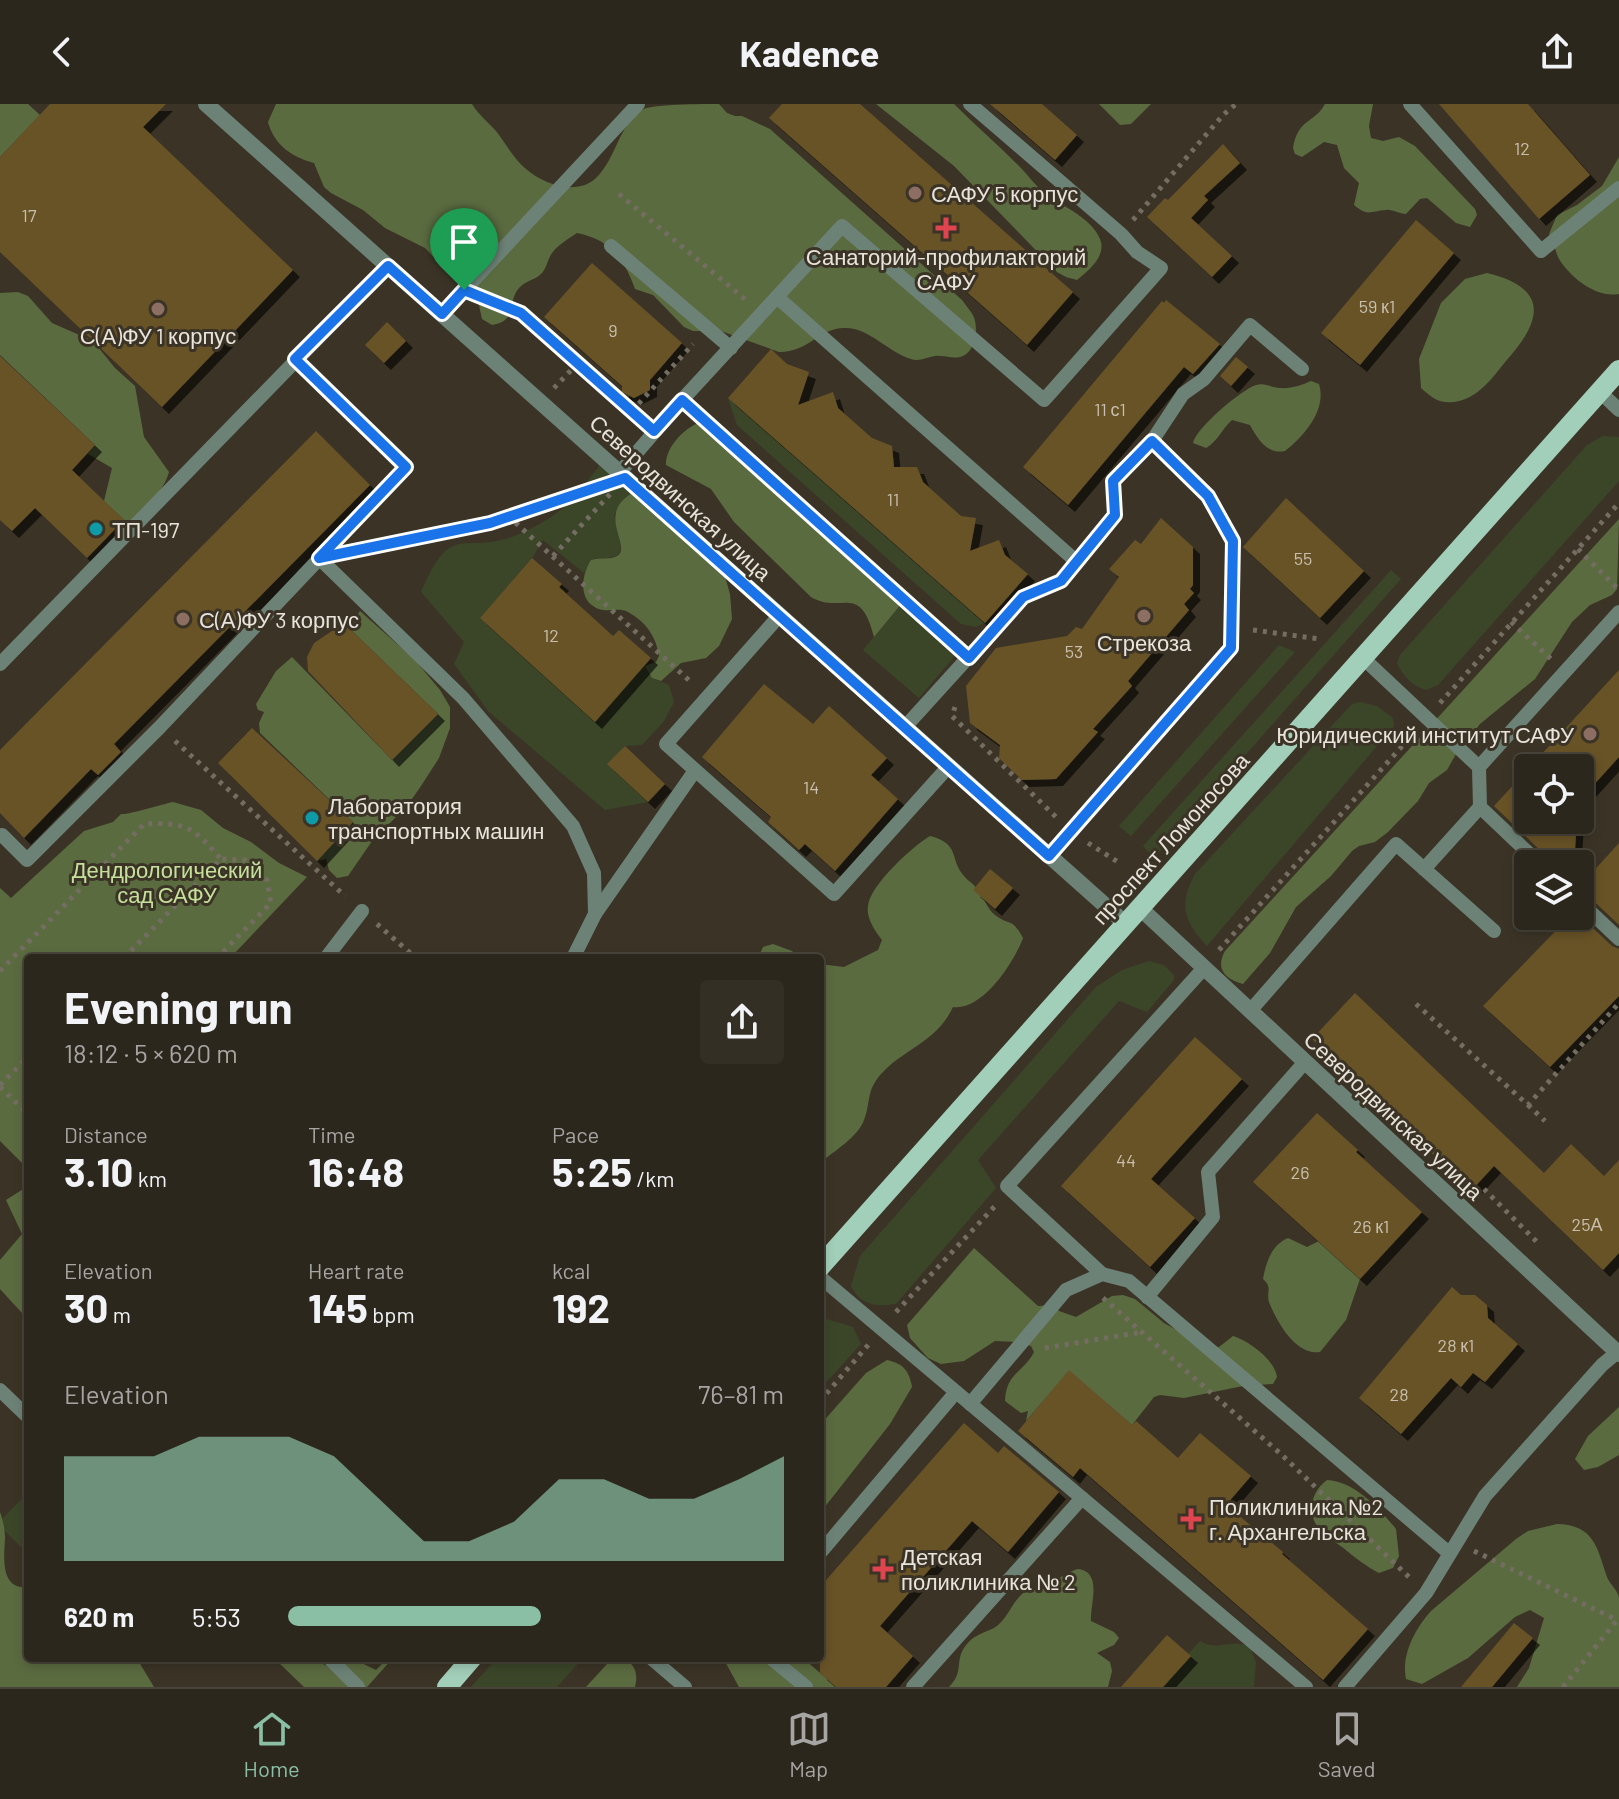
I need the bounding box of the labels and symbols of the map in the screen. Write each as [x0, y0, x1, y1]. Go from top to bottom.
house number: 12 [1514, 137, 1530, 159]
place label: САФУ 5 корпус [931, 180, 1078, 207]
marker: САФУ 5 корпус [906, 184, 924, 202]
house number: 17 [22, 204, 37, 226]
pin [430, 208, 498, 290]
marker: Санаторий-профилакторий САФУ [935, 217, 957, 239]
place label: Санаторий-профилакторий САФУ [806, 243, 1086, 294]
house number: 59 к1 [1359, 295, 1395, 317]
marker: С(А)ФУ 1 корпус [149, 300, 167, 318]
house number: 9 [608, 319, 618, 341]
place label: С(А)ФУ 1 корпус [80, 322, 236, 349]
house number: 11 с1 [1094, 398, 1126, 420]
street label: Северодвинская улица [584, 409, 778, 586]
house number: 11 [887, 488, 899, 510]
place label: ТП-197 [112, 516, 180, 542]
marker: ТП-197 [87, 520, 105, 538]
house number: 55 [1294, 547, 1312, 569]
place label: С(А)ФУ 3 корпус [199, 606, 359, 633]
marker: Стрекоза [1135, 607, 1153, 625]
marker: С(А)ФУ 3 корпус [174, 610, 192, 628]
house number: 12 [543, 624, 559, 646]
place label: Стрекоза [1097, 629, 1192, 656]
house number: 53 [1065, 640, 1083, 662]
place label: Юридический институт САФУ [1276, 721, 1575, 748]
marker: Юридический институт САФУ [1581, 725, 1599, 743]
street label: проспект Ломоносова [1086, 746, 1255, 930]
house number: 14 [803, 776, 819, 798]
place label: Лаборатория транспортных машин [328, 792, 544, 844]
marker: Лаборатория транспортных машин [303, 809, 321, 827]
park label: Дендрологический сад САФУ [72, 856, 262, 908]
street label: Северодвинская улица [1299, 1025, 1489, 1206]
house number: 44 [1116, 1149, 1136, 1171]
house number: 26 [1291, 1161, 1309, 1183]
house number: 25А [1572, 1213, 1602, 1235]
house number: 26 к1 [1353, 1215, 1389, 1237]
house number: 28 к1 [1438, 1334, 1474, 1356]
house number: 28 [1389, 1383, 1409, 1405]
place label: Поликлиника №2 г. Архангельска [1209, 1493, 1383, 1545]
marker: Поликлиника №2 г. Архангельска [1180, 1508, 1202, 1530]
place label: Детская поликлиника № 2 [901, 1543, 1076, 1594]
marker: Детская поликлиника № 2 [872, 1558, 894, 1580]

